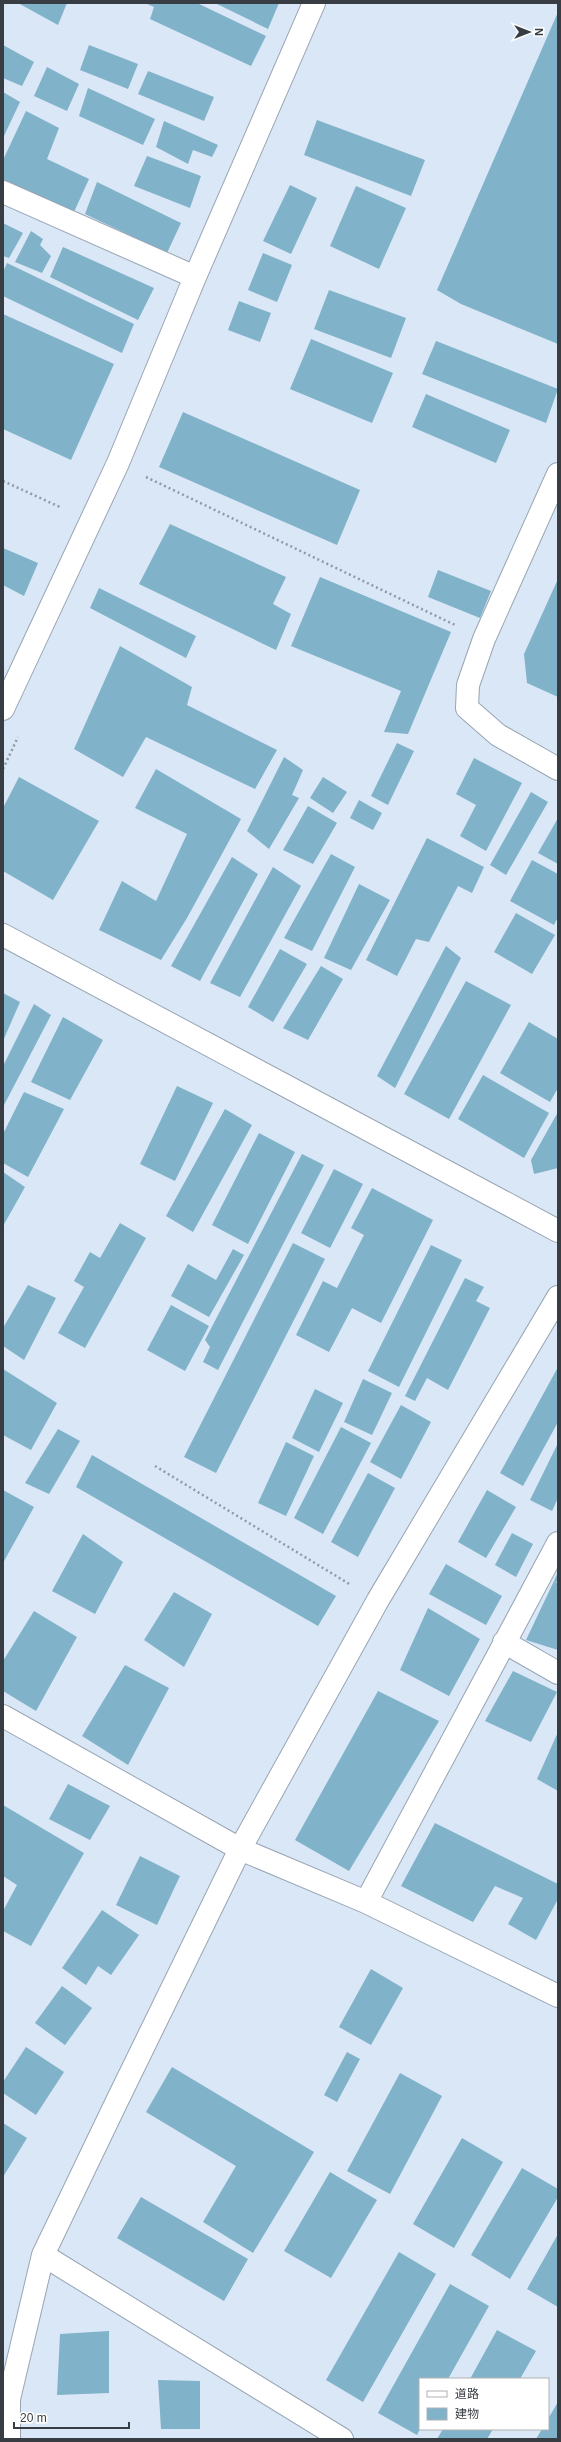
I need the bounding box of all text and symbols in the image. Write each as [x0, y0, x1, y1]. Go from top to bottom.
north arrow [509, 12, 549, 52]
text: N [533, 28, 545, 36]
legend [419, 2378, 549, 2430]
text: 道路 [455, 2387, 479, 2401]
scale bar [14, 2404, 129, 2430]
text: 建物 [455, 2407, 479, 2421]
text: 20 m [20, 2411, 47, 2425]

